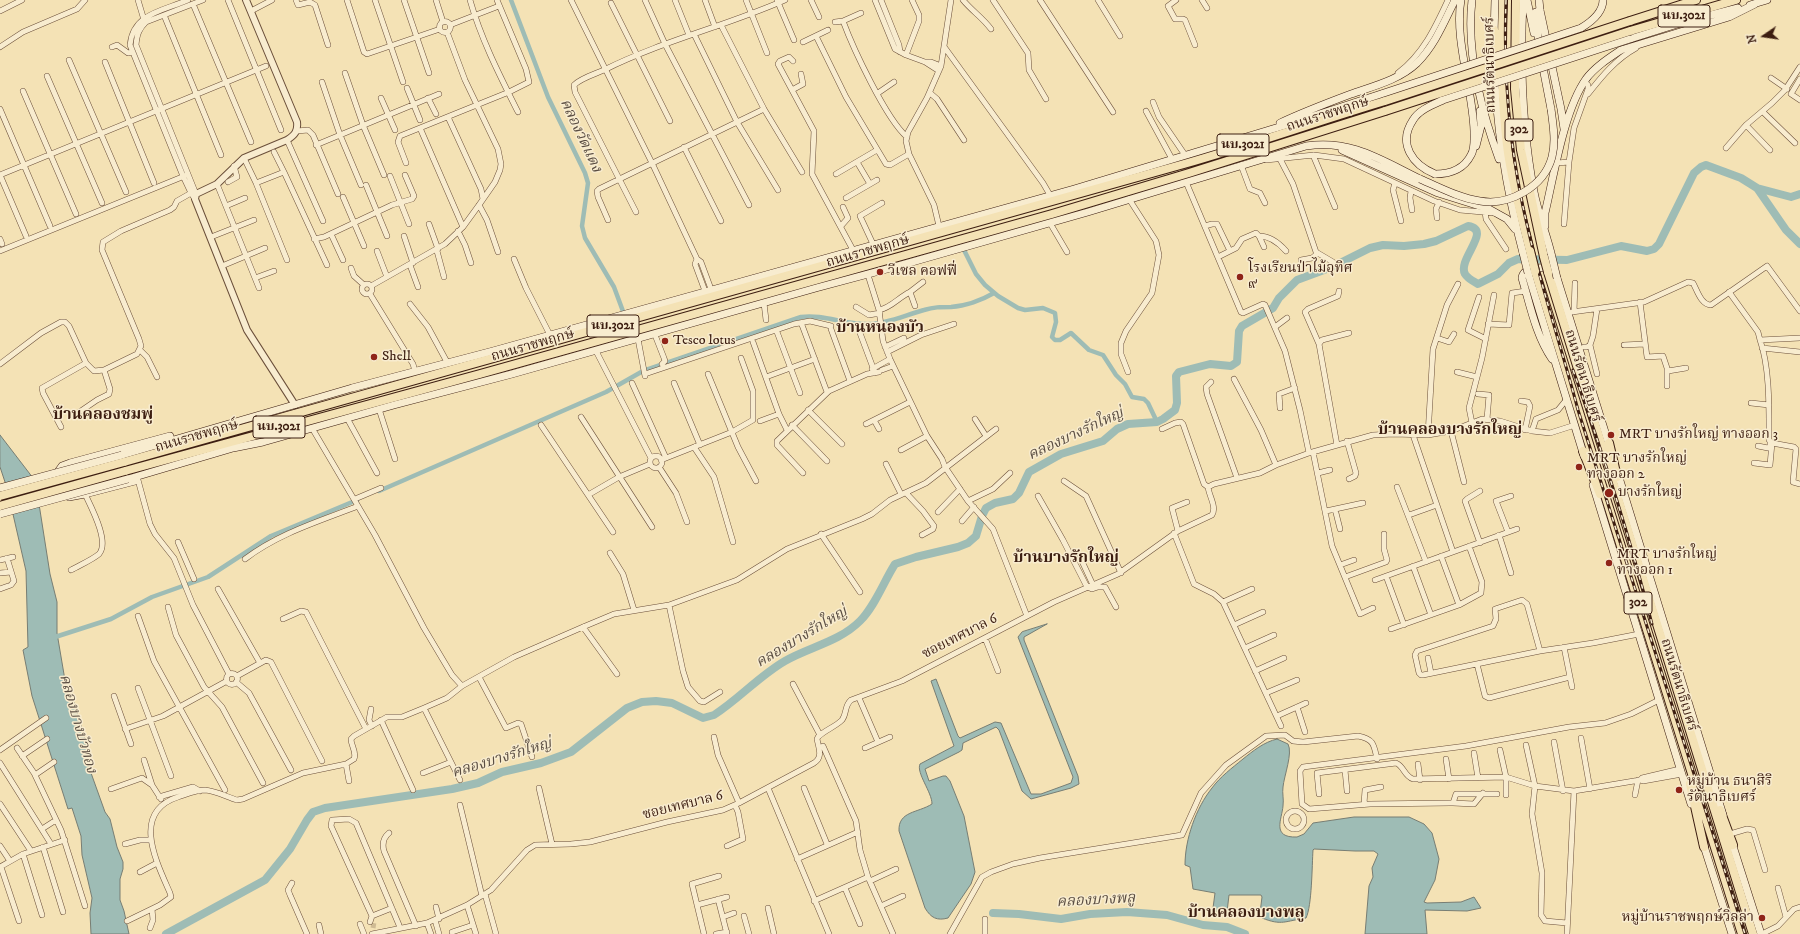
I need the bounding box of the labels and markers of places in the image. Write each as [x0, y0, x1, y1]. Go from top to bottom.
place label: โรงเรียนป่าไม้อุทิศ ๙ [1248, 261, 1353, 294]
place label: วีเซล คอฟฟี่ [888, 264, 957, 280]
marker: วีเซล คอฟฟี่ [875, 267, 885, 277]
marker: โรงเรียนป่าไม้อุทิศ ๙ [1235, 272, 1245, 282]
place label: Tesco lotus [673, 333, 735, 349]
marker: Tesco lotus [660, 336, 670, 346]
place label: Shell [382, 349, 411, 365]
marker: Shell [369, 352, 379, 362]
place label: MRT บางรักใหญ่ ทางออก 3 [1619, 427, 1778, 443]
marker: MRT บางรักใหญ่ ทางออก 3 [1606, 430, 1616, 440]
place label: MRT บางรักใหญ่ ทางออก 2 [1587, 451, 1687, 484]
marker: MRT บางรักใหญ่ ทางออก 2 [1574, 462, 1584, 472]
place label: บางรักใหญ่ [1618, 485, 1682, 501]
marker: บางรักใหญ่ [1603, 487, 1615, 499]
place label: MRT บางรักใหญ่ ทางออก 1 [1617, 547, 1717, 580]
marker: MRT บางรักใหญ่ ทางออก 1 [1604, 558, 1614, 568]
place label: หมู่บ้าน ธนาสิริ รัตนาธิเบศร์ [1687, 774, 1772, 806]
marker: หมู่บ้าน ธนาสิริ รัตนาธิเบศร์ [1674, 785, 1684, 795]
place label: หมู่บ้านราชพฤกษ์วิลล่า [1621, 910, 1754, 926]
marker: หมู่บ้านราชพฤกษ์วิลล่า [1757, 913, 1767, 923]

